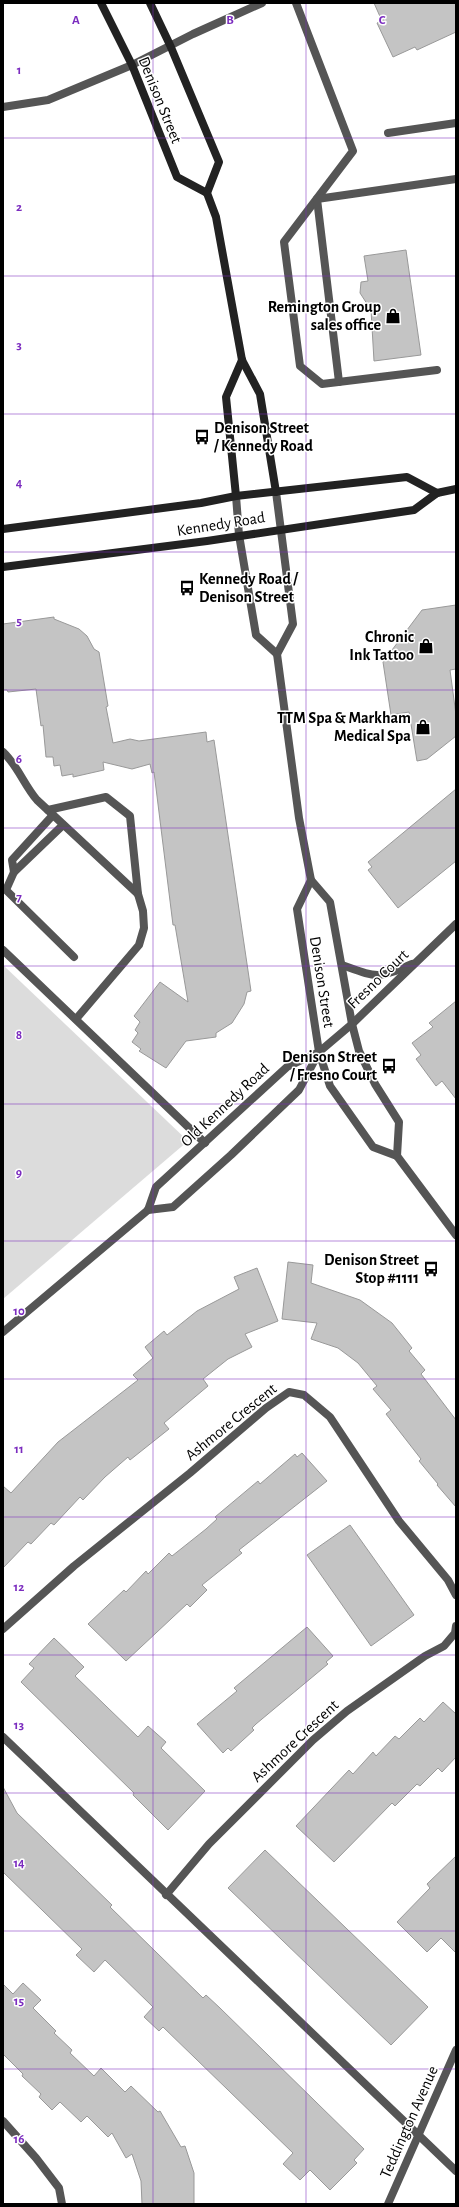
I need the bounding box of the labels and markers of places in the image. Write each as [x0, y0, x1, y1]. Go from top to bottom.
place label: Remington Group sales office [268, 299, 381, 333]
shop icon: Remington Group sales office [384, 307, 402, 325]
place label: Denison Street / Kennedy Road [213, 420, 313, 455]
bus stop icon: Denison Street / Kennedy Road [193, 428, 211, 446]
place label: Kennedy Road / Denison Street [199, 571, 298, 605]
bus stop icon: Kennedy Road / Denison Street [178, 579, 196, 597]
place label: Chronic Ink Tattoo [349, 629, 414, 663]
shop icon: Chronic Ink Tattoo [417, 637, 435, 655]
place label: TTM Spa & Markham Medical Spa [277, 710, 411, 744]
shop icon: TTM Spa & Markham Medical Spa [414, 718, 432, 736]
place label: Denison Street / Fresno Court [282, 1049, 378, 1083]
bus stop icon: Denison Street / Fresno Court [380, 1057, 398, 1075]
place label: Denison Street Stop #1111 [324, 1252, 420, 1286]
bus stop icon: Denison Street Stop #1111 [422, 1260, 440, 1278]

